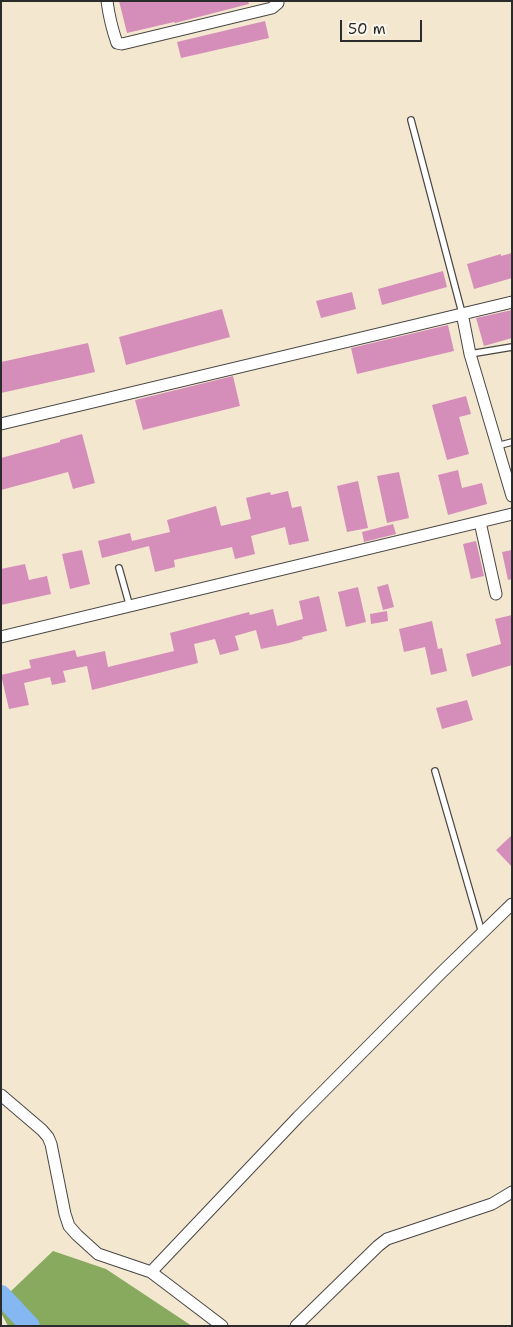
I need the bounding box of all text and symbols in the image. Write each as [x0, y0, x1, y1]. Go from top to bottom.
scale bar [343, 10, 426, 42]
text: 50 m [348, 19, 386, 39]

